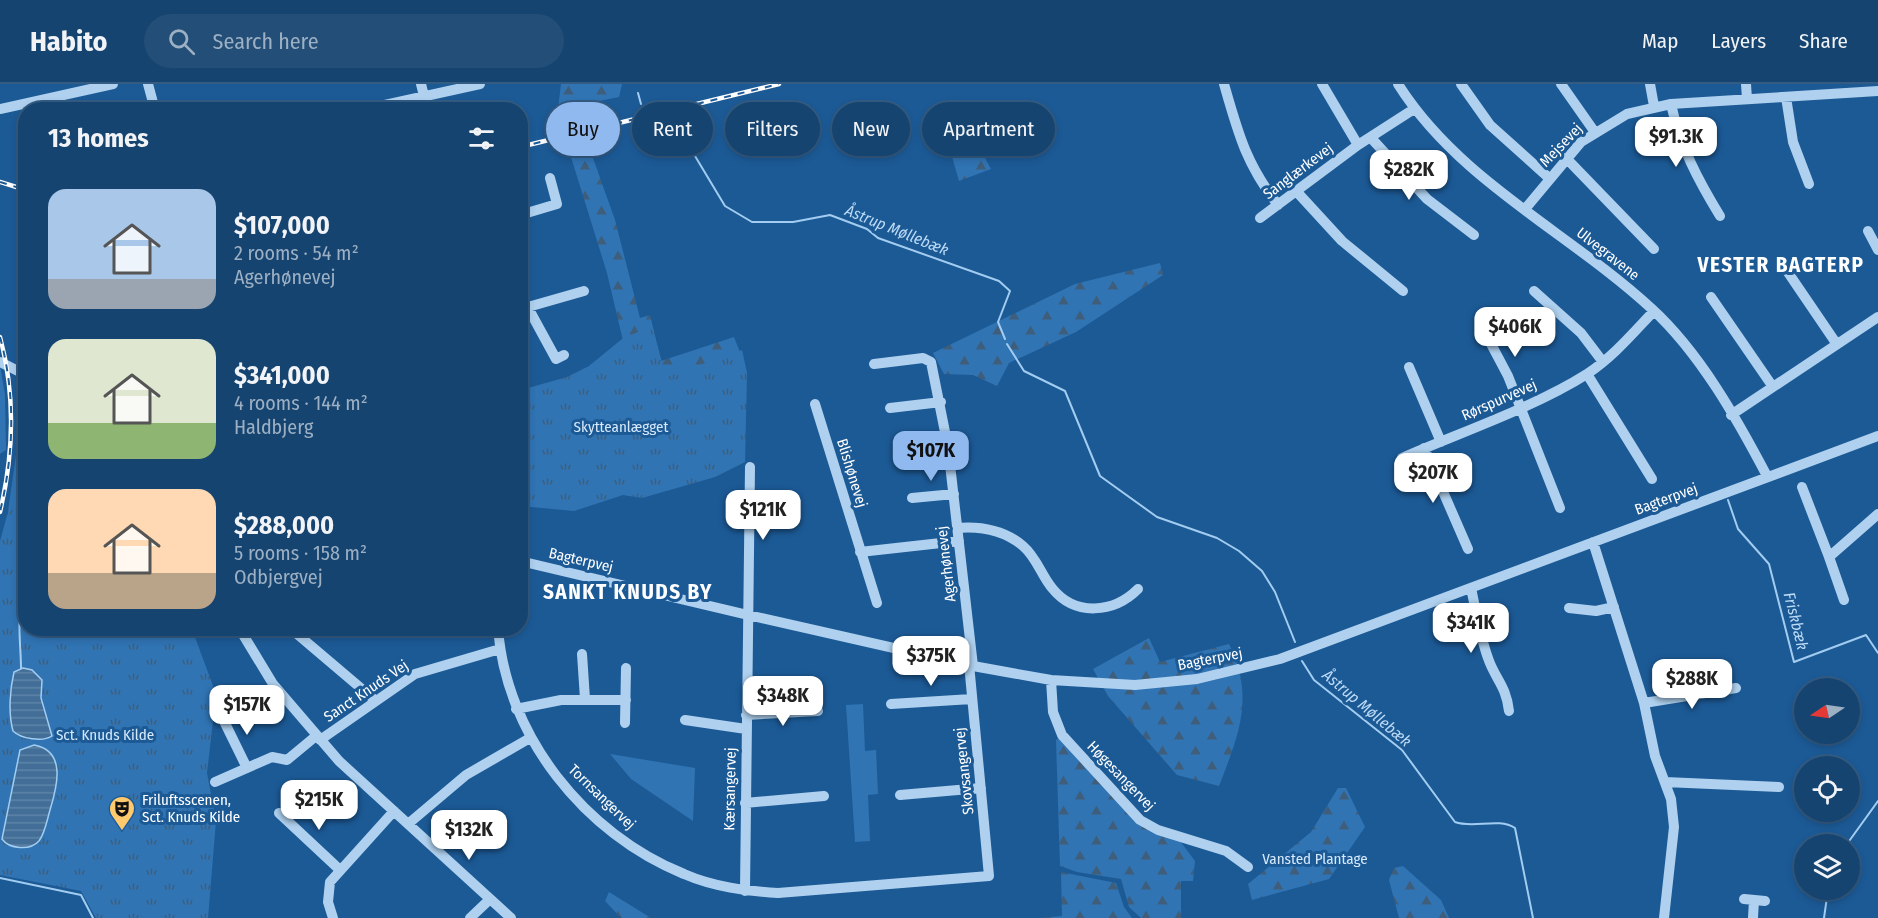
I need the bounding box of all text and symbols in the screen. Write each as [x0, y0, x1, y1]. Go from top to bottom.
search box [144, 14, 564, 68]
text: Habito [30, 25, 108, 58]
icon: search [165, 25, 198, 58]
text: Search here [213, 28, 319, 55]
text: Map [1642, 28, 1678, 54]
text: Layers [1711, 28, 1766, 54]
text: Share [1799, 28, 1848, 54]
chip: Buy [546, 102, 620, 156]
chip: Rent [632, 102, 713, 156]
chip: Filters [725, 102, 820, 156]
chip: New [832, 102, 910, 156]
chip: Apartment [922, 102, 1055, 156]
pin: $91.3K [1627, 117, 1725, 168]
street label: Mejsevej [1536, 120, 1586, 170]
icon: filters [465, 122, 498, 155]
text: 13 homes [48, 123, 149, 154]
text: $91.3K [1649, 124, 1703, 148]
street label: Sanglærkevej [1260, 139, 1336, 203]
pin: $282K [1367, 150, 1451, 201]
text: $282K [1384, 157, 1434, 181]
water label: Åstrup Møllebæk [842, 199, 952, 259]
text: $107,000 [234, 210, 330, 241]
icon: home [96, 213, 168, 285]
street label: Ulvegravene [1573, 224, 1643, 284]
text: 2 rooms · 54 m² [234, 241, 359, 265]
district label: VESTER BAGTERP [1697, 252, 1864, 278]
text: Agerhønevej [234, 265, 336, 289]
pin: $406K [1473, 307, 1557, 358]
text: $406K [1488, 314, 1542, 338]
text: $341,000 [234, 360, 330, 391]
icon: home [96, 363, 168, 435]
street label: Rørspurvevej [1459, 375, 1539, 425]
text: 4 rooms · 144 m² [234, 391, 368, 415]
text: Haldbjerg [234, 415, 313, 439]
park label: Skytteanlægget [574, 418, 669, 436]
pin: $107K [889, 431, 973, 482]
street label: Blishønevej [833, 436, 871, 510]
text: $107K [907, 438, 955, 462]
pin: $207K [1391, 453, 1475, 504]
text: $207K [1408, 460, 1458, 484]
street label: Bagterpvej [1632, 479, 1700, 519]
pin: $121K [721, 490, 805, 541]
text: $121K [740, 497, 786, 521]
text: $288,000 [234, 510, 334, 541]
icon: home [96, 513, 168, 585]
street label: Agerhønevej [932, 525, 960, 603]
text: 5 rooms · 158 m² [234, 541, 367, 565]
street label: Bagterpvej [547, 544, 615, 576]
text: Odbjergvej [234, 565, 323, 589]
district label: SANKT KNUDS BY [543, 579, 713, 605]
water label: Friskbæk [1780, 590, 1812, 652]
pin: $341K [1429, 603, 1513, 654]
text: $341K [1447, 610, 1495, 634]
pin: $375K [889, 636, 973, 687]
text: $375K [906, 643, 956, 667]
street label: Bagterpvej [1176, 644, 1244, 674]
street label: Sanct Knuds Vej [320, 656, 412, 726]
pin: $288K [1650, 659, 1734, 710]
water label: Åstrup Møllebæk [1318, 664, 1416, 751]
text: $288K [1666, 666, 1718, 690]
pin: $348K [741, 676, 825, 727]
north arrow [1794, 678, 1860, 744]
map controls [1794, 678, 1860, 900]
text: $348K [757, 683, 809, 707]
pin: $157K [205, 685, 289, 736]
text: $157K [223, 692, 271, 716]
park label: Sct. Knuds Kilde [56, 726, 154, 744]
street label: Skovsangervej [950, 727, 978, 815]
street label: Høgesangervej [1083, 737, 1159, 815]
street label: Kærsangervej [720, 747, 740, 831]
button: locate [1794, 756, 1860, 822]
street label: Tornsangervej [565, 761, 639, 833]
pin: $215K [277, 780, 361, 831]
text: $215K [295, 787, 343, 811]
place label: Friluftsscenen, Sct. Knuds Kilde [142, 791, 240, 826]
theatre icon: Friluftsscenen, Sct. Knuds Kilde [107, 794, 137, 832]
pin: $132K [427, 810, 511, 861]
text: $132K [445, 817, 493, 841]
button: layers [1794, 834, 1860, 900]
park label: Vansted Plantage [1262, 850, 1368, 868]

